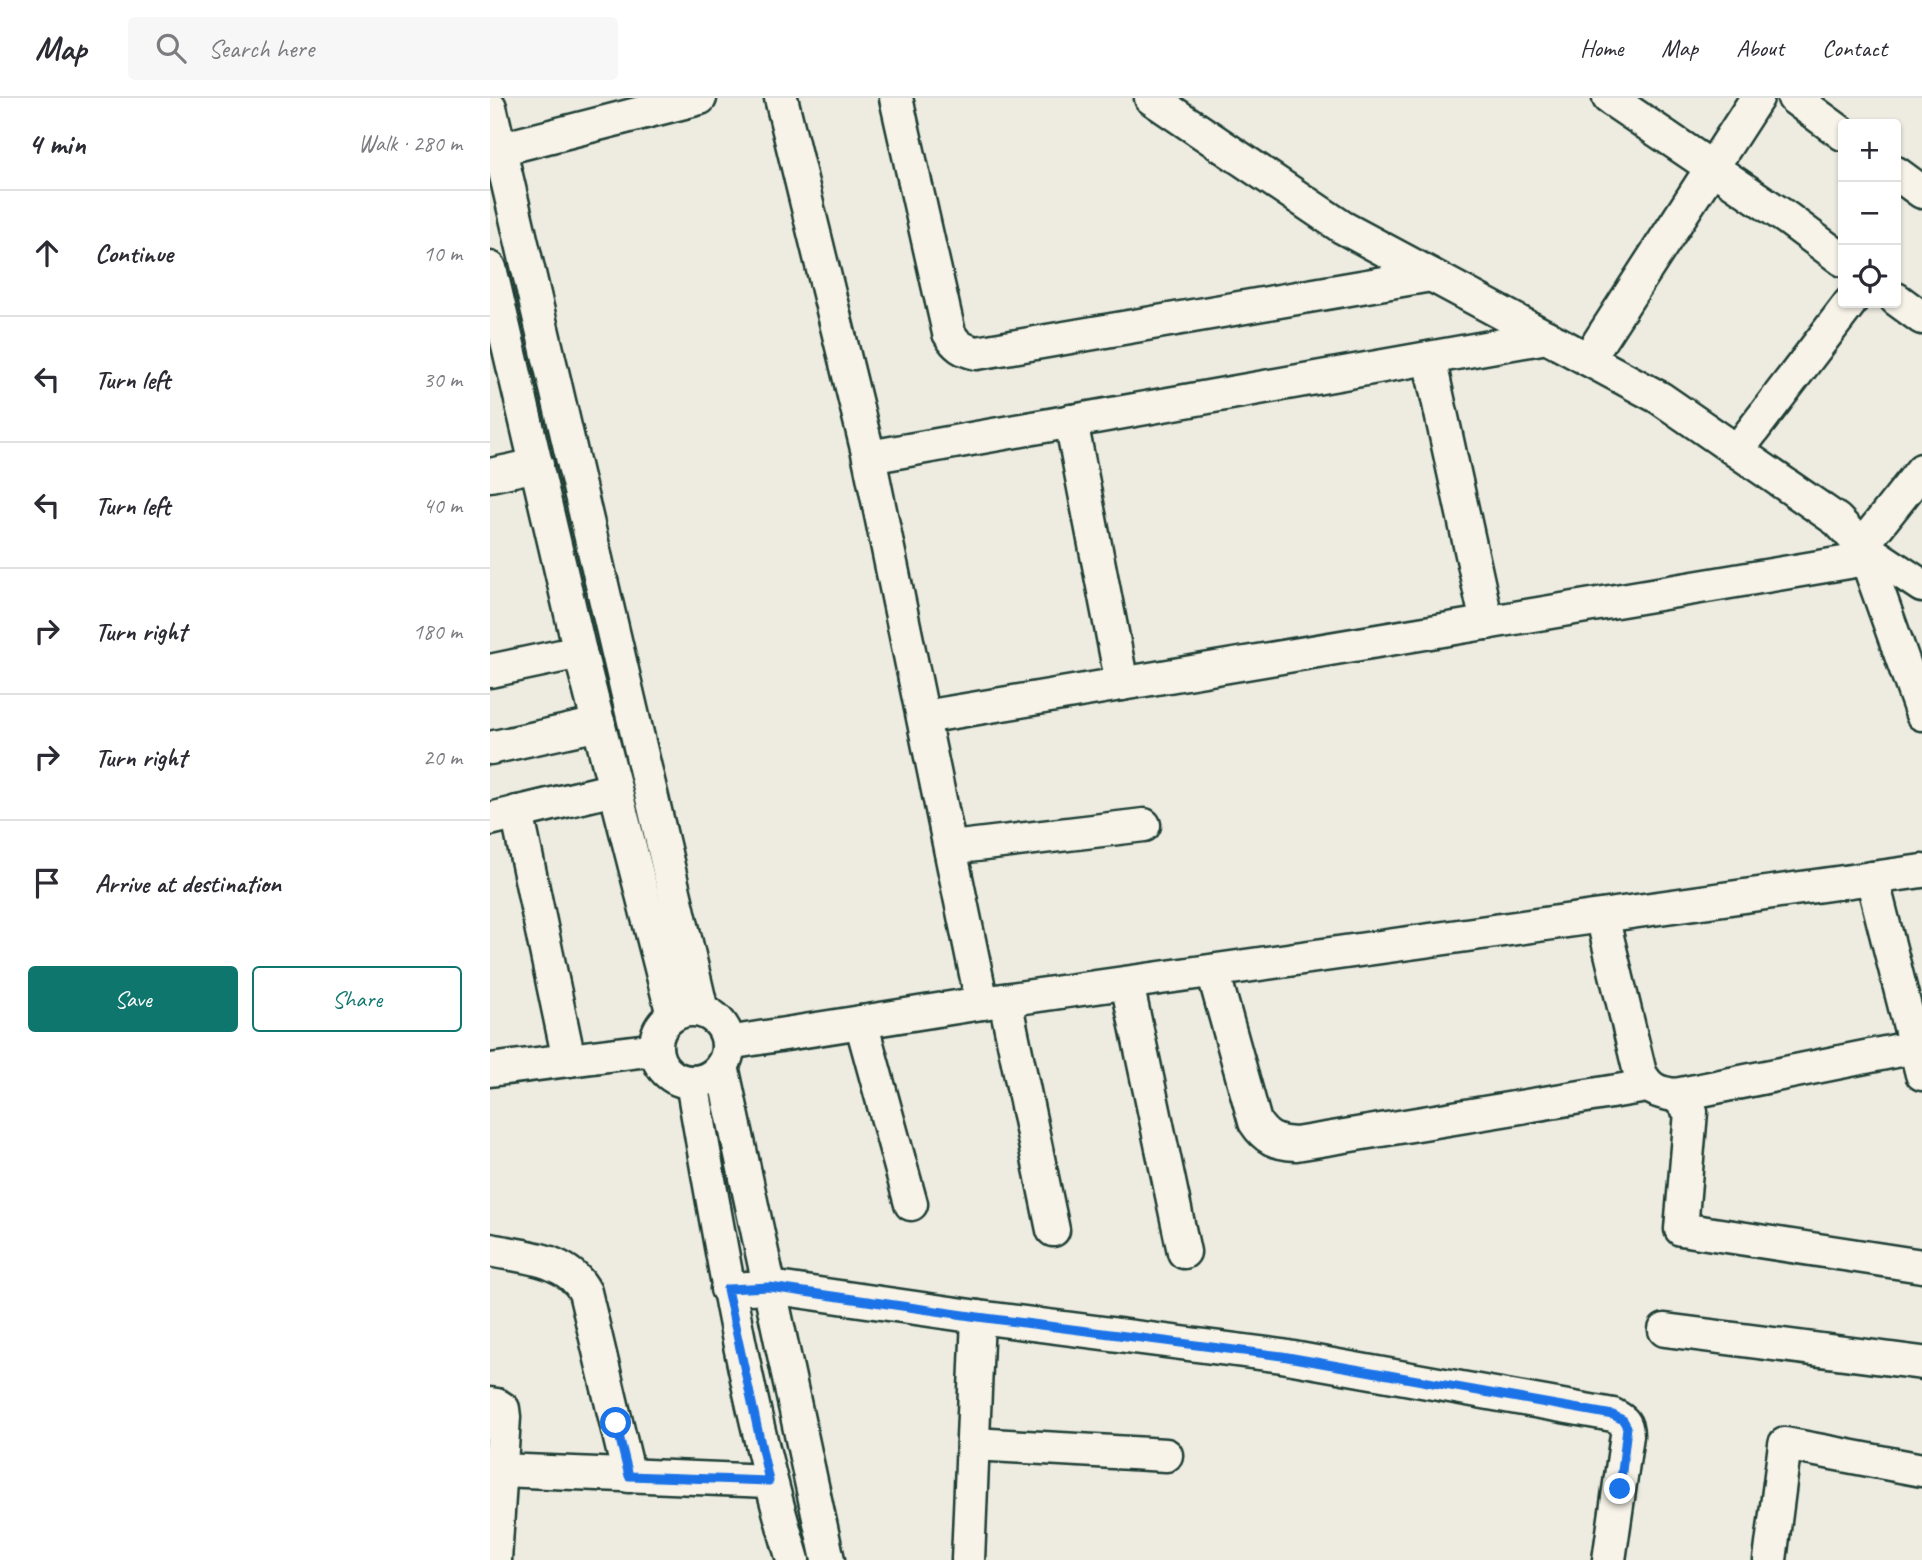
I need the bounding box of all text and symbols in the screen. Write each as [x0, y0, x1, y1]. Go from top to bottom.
search box [128, 17, 618, 80]
text: Map [35, 27, 86, 69]
icon: search [152, 29, 190, 67]
text: Search here [208, 32, 314, 65]
text: Home [1580, 33, 1623, 63]
text: Map [1661, 33, 1698, 63]
text: About [1736, 33, 1784, 63]
text: Contact [1822, 33, 1887, 63]
map controls [1838, 119, 1901, 308]
button: + [1838, 119, 1901, 182]
text: 4 min [28, 125, 85, 163]
text: Walk · 280 m [358, 129, 462, 158]
button: − [1838, 182, 1901, 245]
icon: ahead [28, 234, 66, 272]
text: Continue [95, 237, 173, 270]
text: 10 m [423, 239, 462, 268]
button: locate [1838, 245, 1901, 308]
icon: left [28, 360, 66, 398]
text: Turn left [95, 363, 170, 396]
text: 30 m [423, 365, 462, 394]
icon: left [28, 486, 66, 524]
text: Turn left [95, 489, 170, 522]
text: 40 m [423, 491, 462, 520]
icon: right [28, 612, 66, 650]
text: Turn right [95, 615, 186, 648]
text: 180 m [413, 617, 462, 646]
icon: right [28, 738, 66, 776]
text: Turn right [95, 741, 186, 774]
text: 20 m [423, 743, 462, 772]
icon: arrive [28, 864, 66, 902]
text: Arrive at destination [95, 867, 281, 900]
button: Save [28, 966, 238, 1032]
button: Share [252, 966, 462, 1032]
route start [600, 1407, 631, 1438]
route end [1604, 1473, 1635, 1504]

